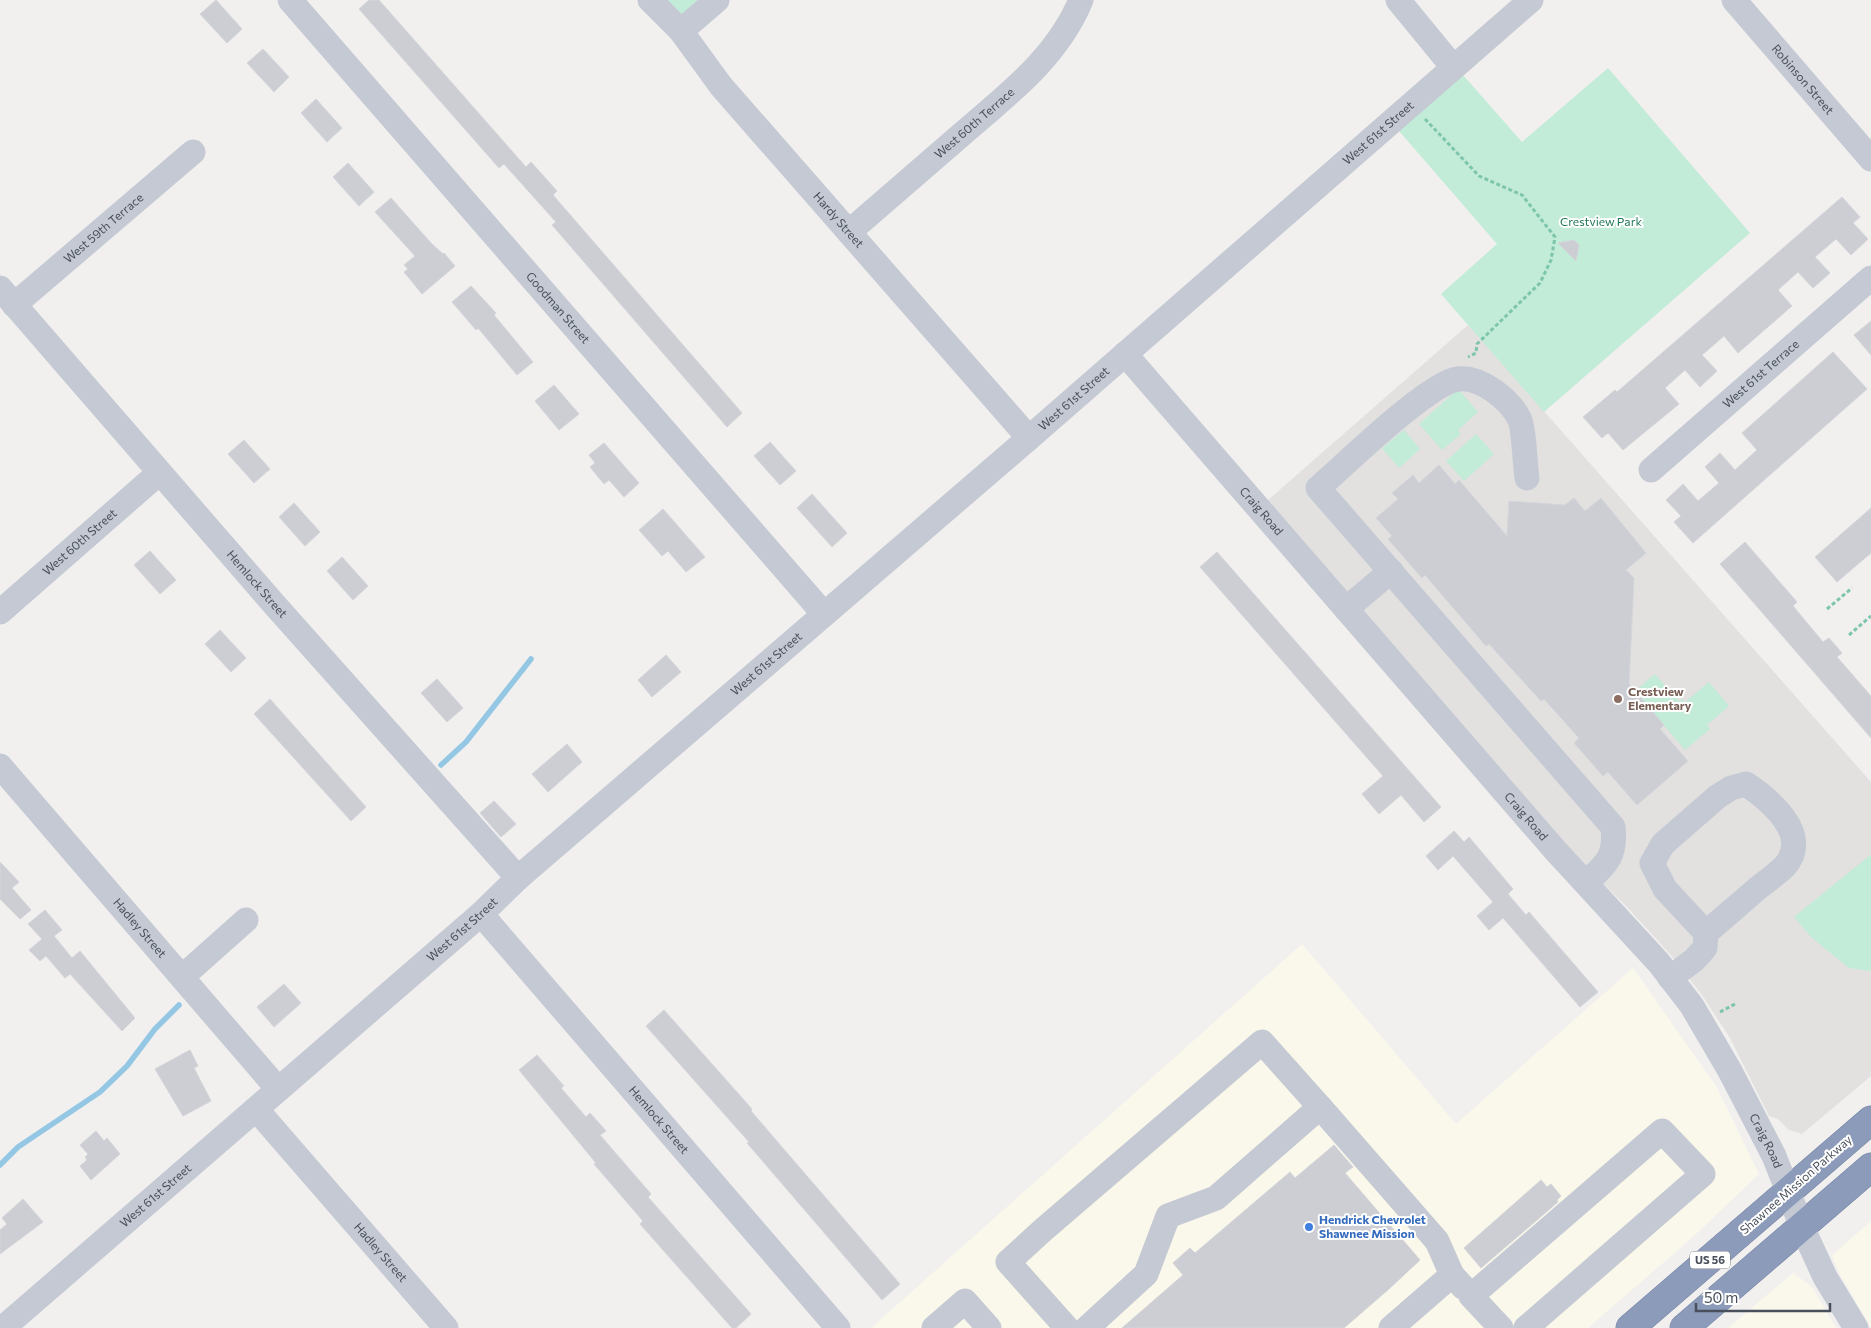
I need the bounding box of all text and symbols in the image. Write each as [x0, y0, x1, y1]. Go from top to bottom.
street label: Robinson Street [1769, 41, 1837, 117]
street label: West 60th Terrace [931, 84, 1017, 161]
street label: West 61st Street [1339, 98, 1416, 167]
street label: Hardy Street [811, 189, 867, 250]
street label: West 59th Terrace [61, 190, 146, 265]
park label: Crestview Park [1560, 214, 1642, 228]
street label: Goodman Street [524, 269, 593, 346]
street label: West 61st Terrace [1719, 336, 1801, 410]
street label: West 61st Street [1035, 363, 1112, 433]
street label: Craig Road [1237, 484, 1287, 537]
street label: West 60th Street [39, 505, 119, 578]
street label: Hemlock Street [224, 547, 291, 620]
street label: West 61st Street [727, 629, 804, 698]
place label: Crestview Elementary [1628, 684, 1692, 712]
marker: Crestview Elementary [1612, 693, 1624, 705]
street label: Craig Road [1502, 789, 1551, 843]
street label: West 61st Street [424, 894, 500, 964]
street label: Hadley Street [111, 895, 170, 960]
street label: Hemlock Street [626, 1083, 692, 1156]
street label: Craig Road [1747, 1111, 1786, 1170]
street label: Shawnee Mission Parkway [1737, 1132, 1854, 1237]
street label: West 61st Street [117, 1160, 193, 1230]
place label: Hendrick Chevrolet Shawnee Mission [1319, 1212, 1426, 1240]
street label: Hadley Street [352, 1219, 411, 1284]
marker: Hendrick Chevrolet Shawnee Mission [1303, 1221, 1315, 1233]
road number: US 56 [1690, 1252, 1730, 1268]
scale bar [1696, 1280, 1830, 1312]
text: 50 m [1704, 1288, 1738, 1306]

